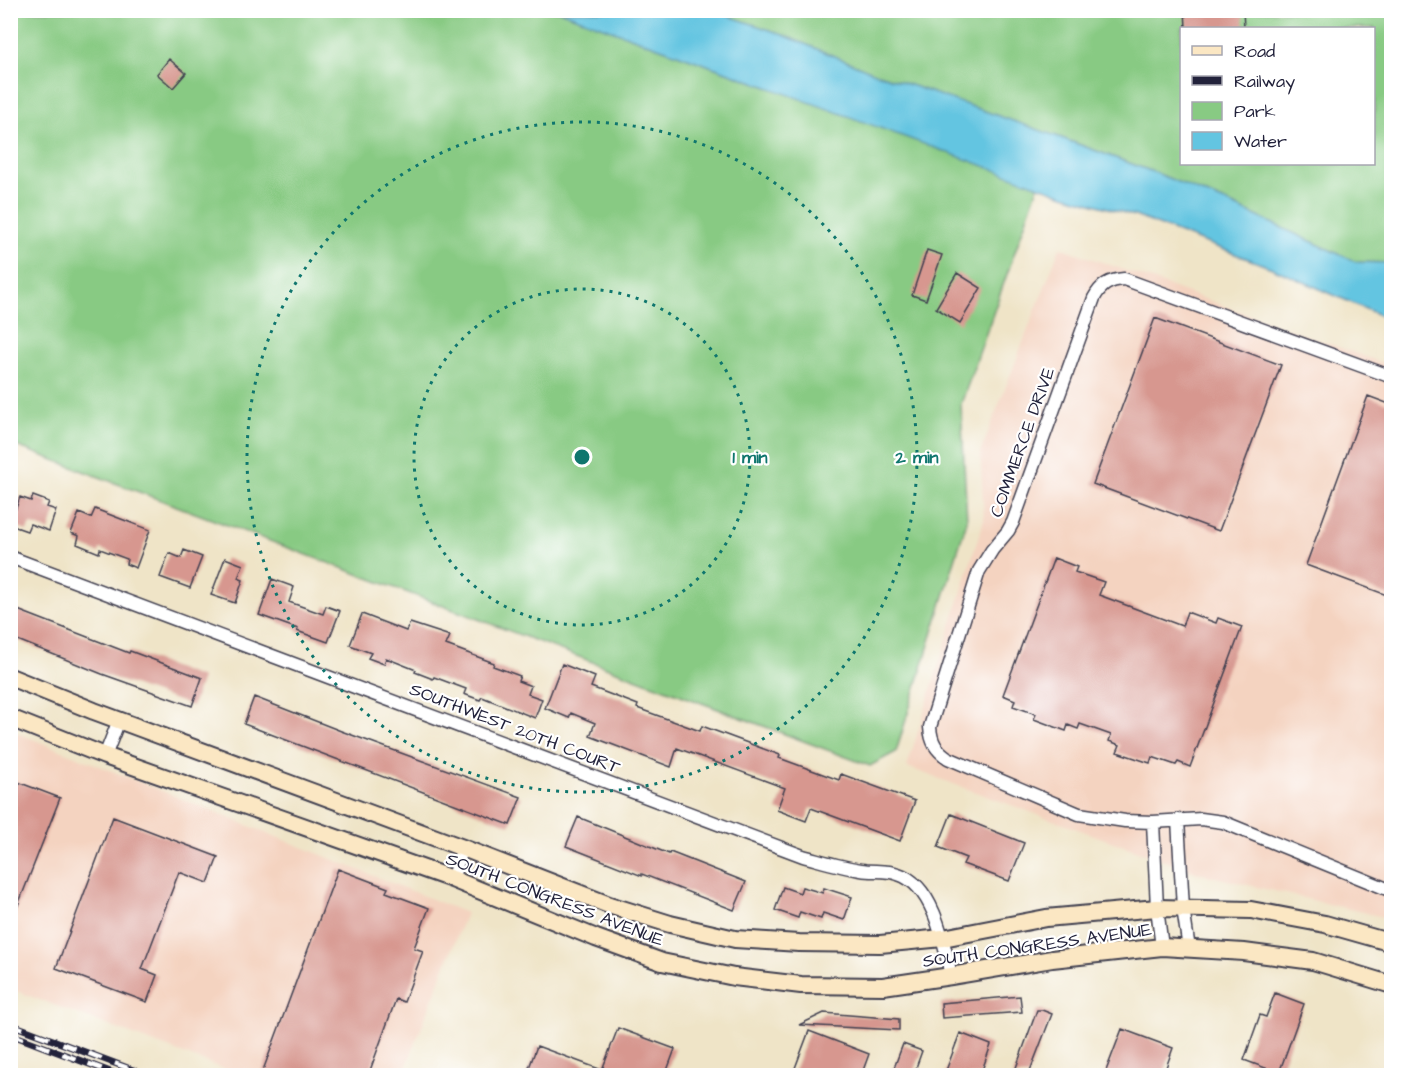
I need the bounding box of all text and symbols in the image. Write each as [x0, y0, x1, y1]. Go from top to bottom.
legend [1180, 27, 1375, 165]
text: Road [1234, 39, 1275, 64]
text: Railway [1234, 69, 1295, 95]
text: Park [1234, 99, 1276, 124]
text: Water [1234, 129, 1287, 154]
street label: COMMERCE DRIVE [984, 363, 1061, 521]
text: 1 min [732, 445, 768, 470]
text: 2 min [894, 445, 939, 470]
centre of rings [572, 447, 592, 467]
street label: SOUTHWEST 20TH COURT [406, 677, 624, 780]
street label: SOUTH CONGRESS AVENUE [443, 846, 667, 953]
street label: SOUTH CONGRESS AVENUE [921, 917, 1153, 974]

